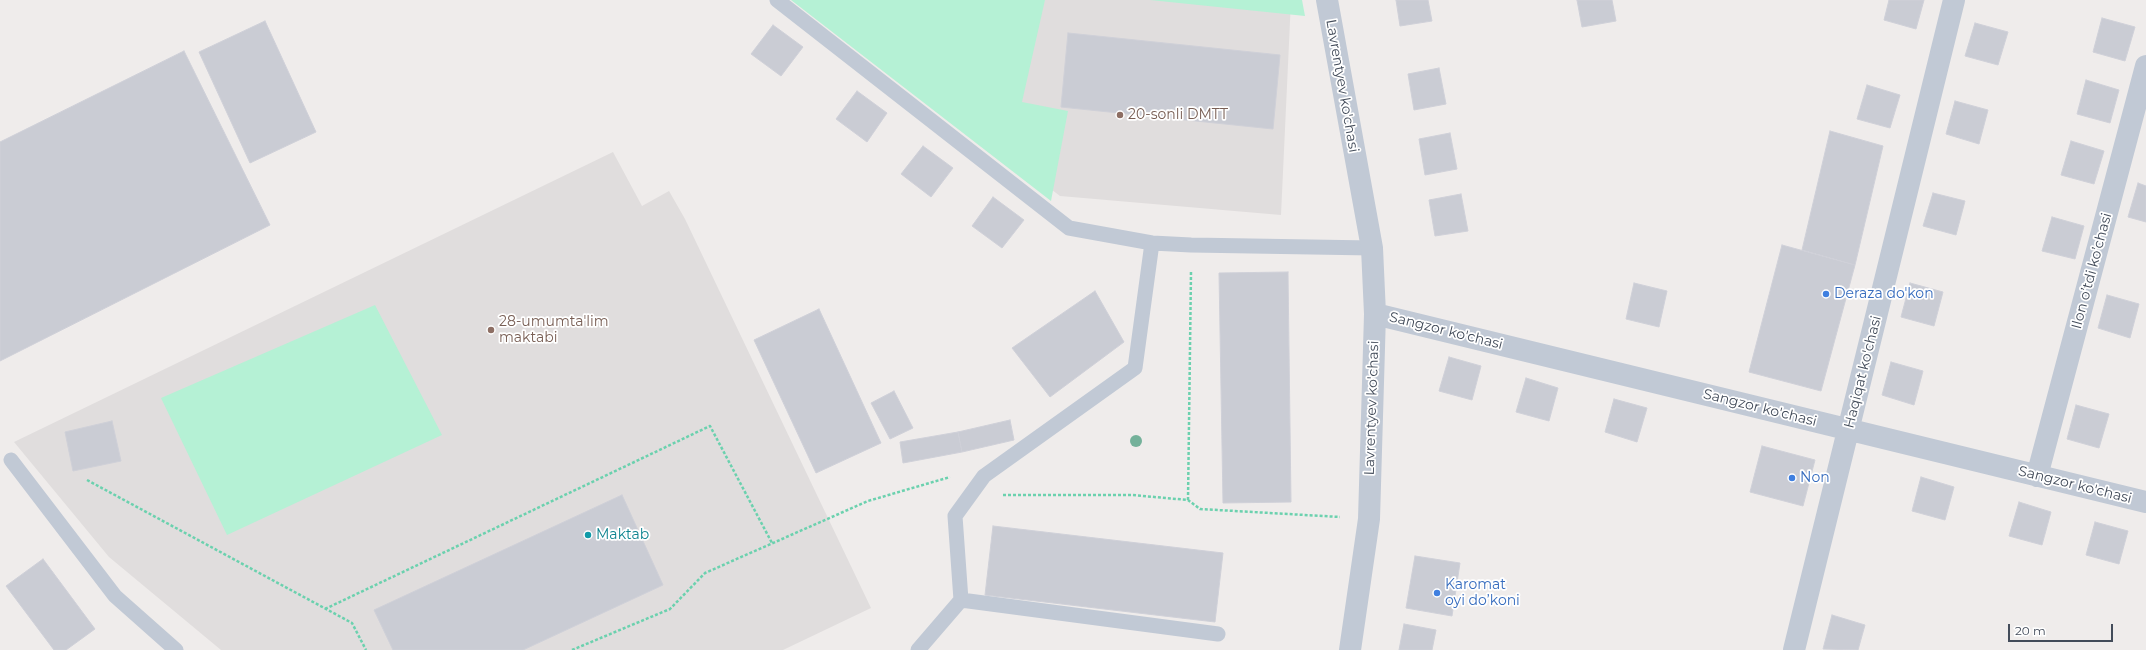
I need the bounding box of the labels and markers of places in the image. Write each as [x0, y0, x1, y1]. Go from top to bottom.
place label: 20-sonli DMTT [1128, 107, 1228, 123]
marker: 20-sonli DMTT [1115, 110, 1125, 120]
place label: Deraza do'kon [1834, 286, 1934, 302]
marker: Deraza do'kon [1821, 289, 1831, 299]
place label: 28-umumta'lim maktabi [499, 314, 609, 346]
marker: 28-umumta'lim maktabi [486, 325, 496, 335]
place label: Non [1800, 470, 1830, 486]
marker: Non [1787, 473, 1797, 483]
place label: Maktab [596, 527, 649, 543]
marker: Maktab [583, 530, 593, 540]
place label: Karomat oyi do’koni [1445, 577, 1520, 610]
marker: Karomat oyi do’koni [1432, 588, 1442, 598]

